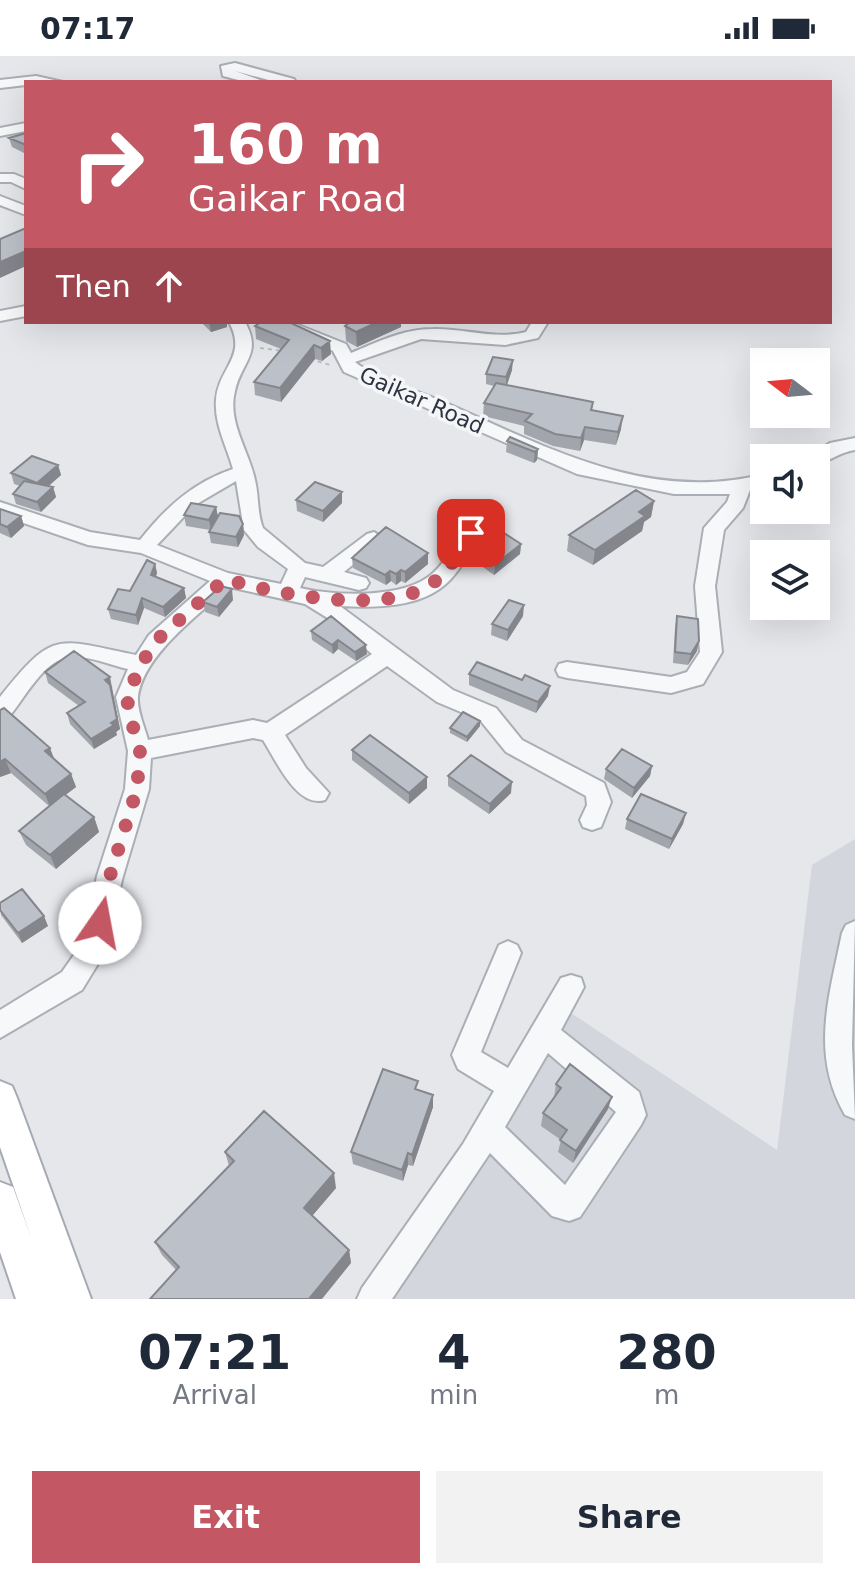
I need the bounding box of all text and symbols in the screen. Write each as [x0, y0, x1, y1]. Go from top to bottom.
text: 07:17 [40, 11, 136, 46]
text: 160 m [188, 111, 383, 176]
icon: right [56, 112, 160, 216]
text: Gaikar Road [188, 178, 407, 219]
icon: ahead [147, 264, 191, 308]
text: Then [56, 269, 131, 304]
north arrow [750, 348, 830, 428]
map controls [750, 348, 830, 620]
street label: Gaikar Road [356, 362, 488, 439]
button: sound [750, 444, 830, 524]
pin [437, 499, 505, 567]
icon: arrive [449, 511, 493, 555]
button: layers [750, 540, 830, 620]
position arrow [58, 881, 142, 965]
text: 07:21 [138, 1324, 291, 1380]
text: 4 [437, 1324, 470, 1380]
text: 280 [617, 1324, 717, 1380]
text: Arrival [172, 1380, 257, 1410]
text: min [429, 1380, 478, 1410]
text: m [654, 1380, 679, 1410]
button: Exit [32, 1471, 420, 1563]
button: Share [436, 1471, 823, 1563]

